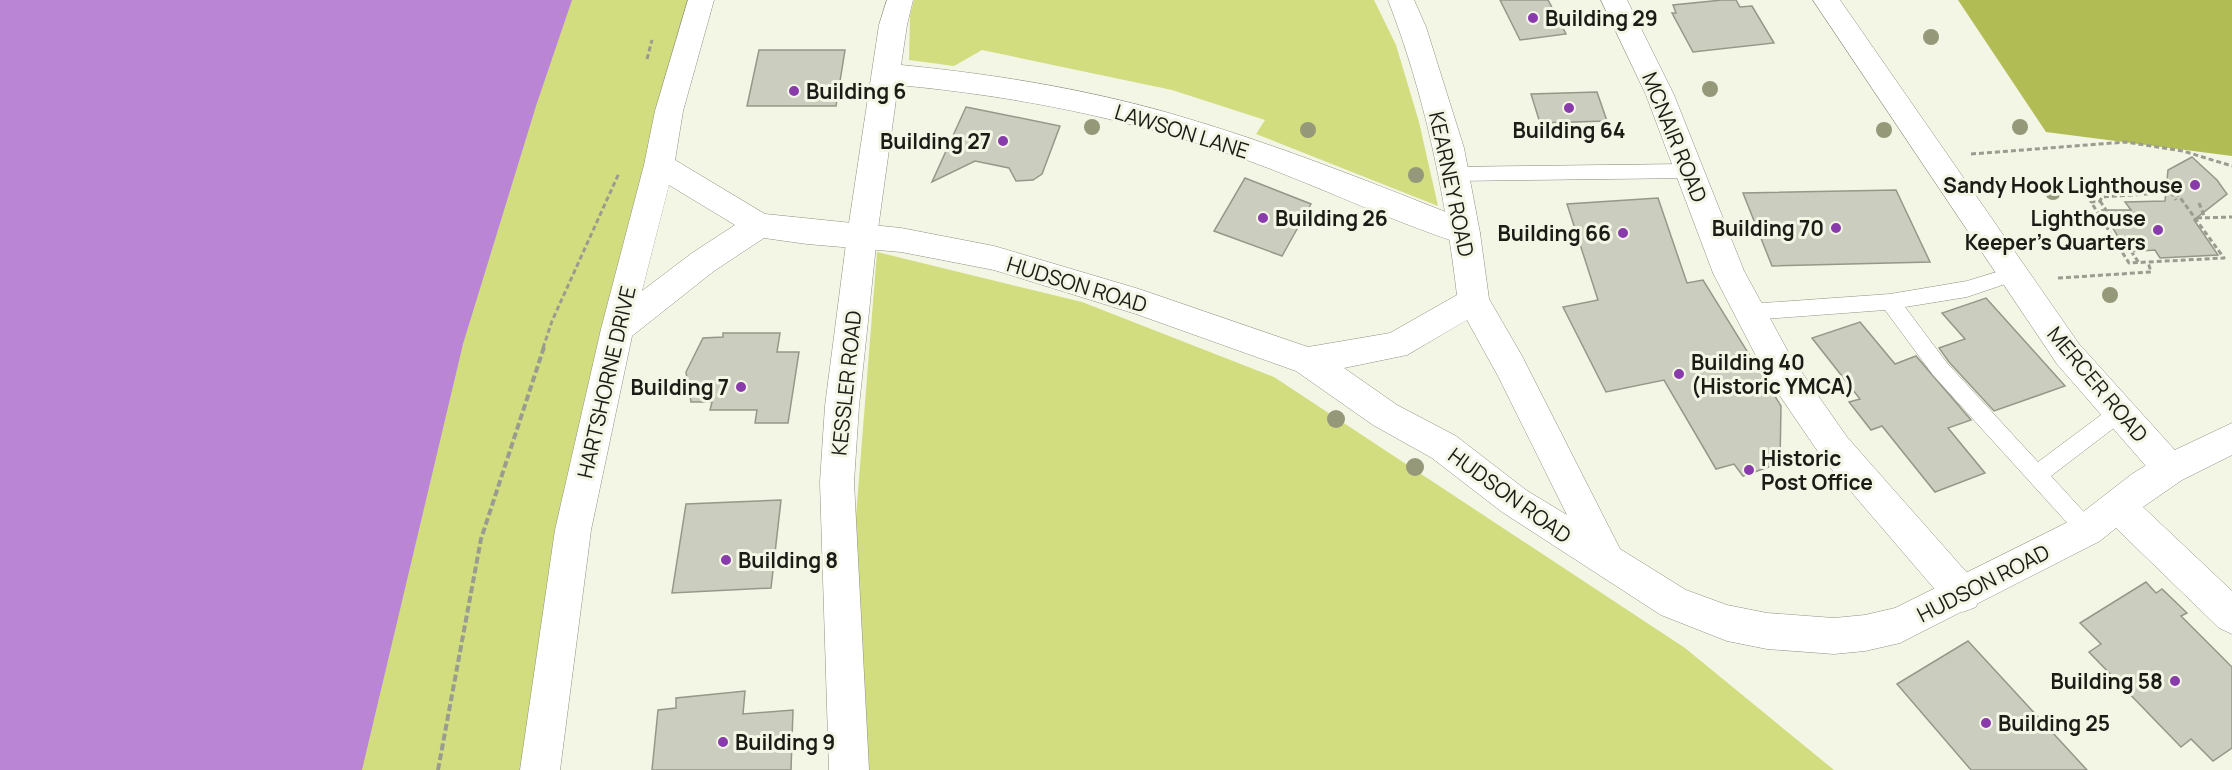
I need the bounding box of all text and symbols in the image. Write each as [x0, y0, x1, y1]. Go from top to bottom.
place label: Building 29 [1545, 4, 1658, 32]
marker: Building 29 [1526, 11, 1540, 25]
street label: MCNAIR ROAD [1636, 68, 1714, 206]
place label: Building 6 [806, 77, 906, 105]
marker: Building 6 [787, 84, 801, 98]
street label: LAWSON LANE [1112, 97, 1252, 165]
marker: Building 64 [1562, 101, 1576, 115]
street label: KEARNEY ROAD [1423, 109, 1481, 259]
place label: Building 64 [1512, 116, 1626, 144]
place label: Building 27 [880, 127, 991, 155]
marker: Building 27 [996, 134, 1010, 148]
place label: Sandy Hook Lighthouse [1943, 171, 2183, 199]
marker: Sandy Hook Lighthouse [2188, 178, 2202, 192]
place label: Building 26 [1275, 204, 1388, 232]
place label: Lighthouse Keeper's Quarters [1965, 204, 2146, 256]
marker: Building 26 [1256, 211, 1270, 225]
place label: Building 70 [1712, 214, 1824, 242]
place label: Building 66 [1498, 219, 1611, 247]
marker: Building 70 [1829, 221, 1843, 235]
marker: Lighthouse Keeper's Quarters [2151, 223, 2165, 237]
marker: Building 66 [1616, 226, 1630, 240]
street label: HUDSON ROAD [1003, 249, 1151, 319]
street label: HARTSHORNE DRIVE [570, 283, 642, 481]
street label: KESSLER ROAD [824, 309, 868, 457]
street label: MERCER ROAD [2041, 320, 2155, 448]
place label: Building 40 (Historic YMCA) [1691, 348, 1854, 400]
marker: Building 40 (Historic YMCA) [1672, 367, 1686, 381]
place label: Building 7 [631, 373, 729, 401]
marker: Building 7 [734, 380, 748, 394]
street label: HUDSON ROAD [1443, 441, 1577, 549]
place label: Historic Post Office [1761, 444, 1873, 496]
marker: Historic Post Office [1742, 463, 1756, 477]
street label: HUDSON ROAD [1912, 538, 2054, 628]
place label: Building 8 [738, 546, 838, 574]
marker: Building 8 [719, 553, 733, 567]
place label: Building 58 [2051, 667, 2163, 695]
marker: Building 58 [2168, 674, 2182, 688]
place label: Building 25 [1998, 709, 2110, 737]
marker: Building 25 [1979, 716, 1993, 730]
place label: Building 9 [735, 728, 835, 756]
marker: Building 9 [716, 735, 730, 749]

